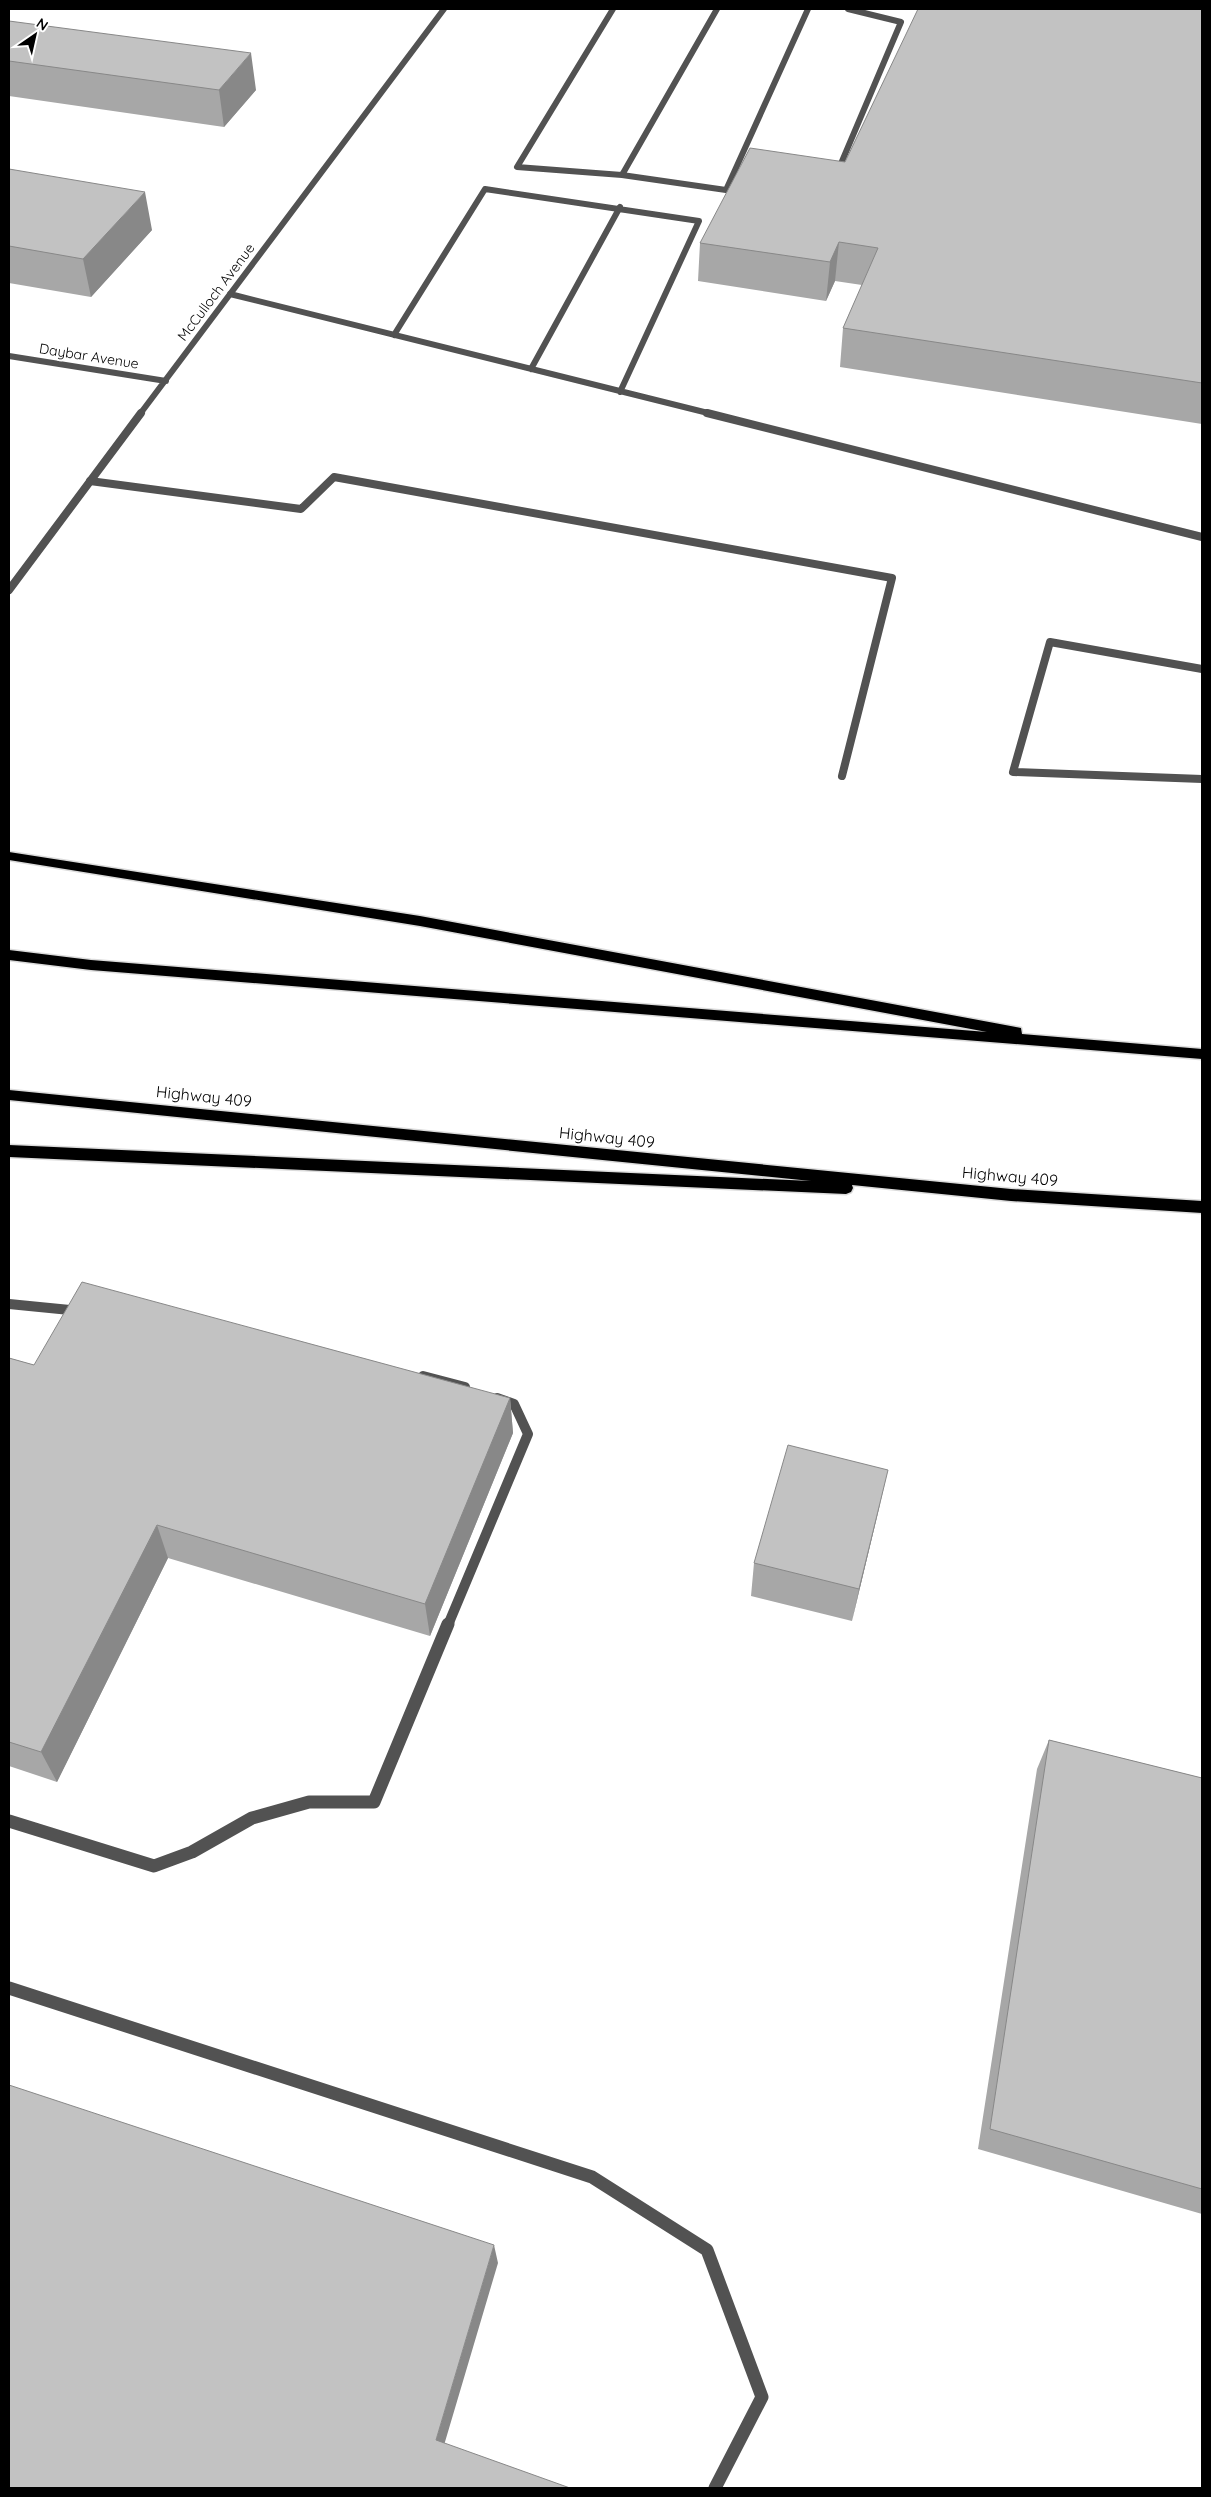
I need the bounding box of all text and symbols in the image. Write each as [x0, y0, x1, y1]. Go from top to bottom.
north arrow [10, 10, 60, 60]
text: N [33, 14, 52, 35]
street label: McCulloch Avenue [173, 240, 259, 344]
street label: Daybar Avenue [38, 339, 140, 373]
street label: Highway 409 [155, 1081, 253, 1111]
street label: Highway 409 [558, 1122, 656, 1152]
street label: Highway 409 [961, 1162, 1059, 1190]

